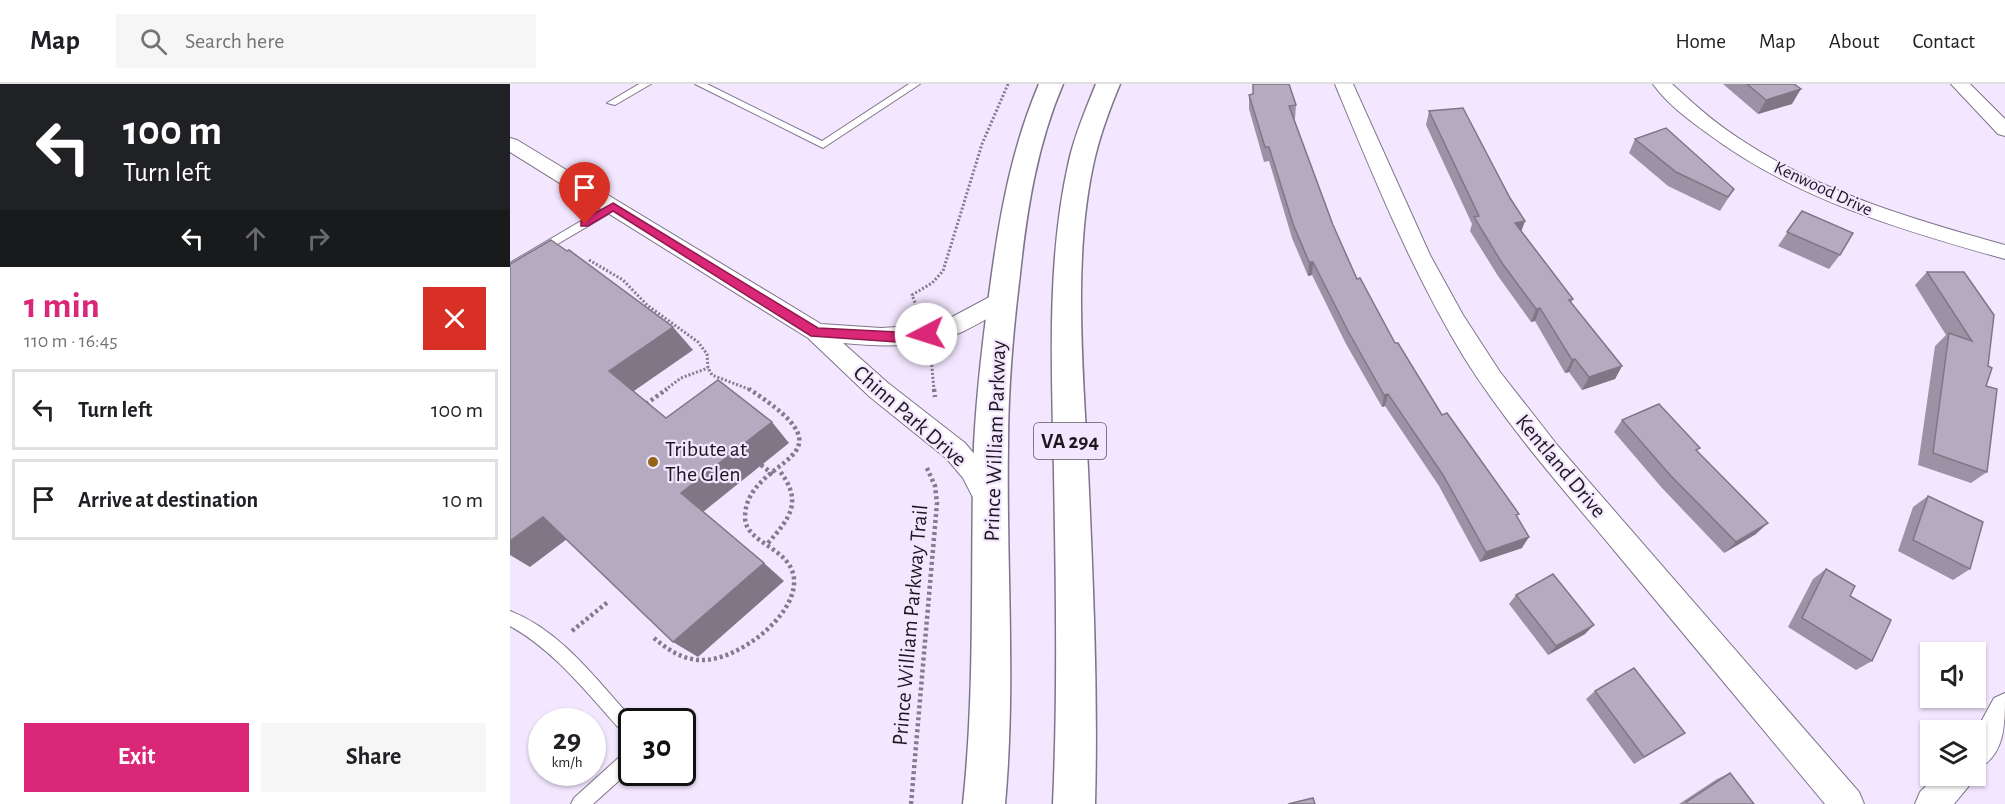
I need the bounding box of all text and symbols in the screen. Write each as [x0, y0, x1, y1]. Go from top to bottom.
search box [116, 14, 536, 68]
icon: search [137, 25, 170, 58]
text: Map [30, 27, 80, 55]
text: Search here [185, 30, 284, 52]
text: Home [1675, 31, 1726, 52]
text: Map [1759, 31, 1796, 52]
text: About [1829, 31, 1879, 52]
text: Contact [1912, 31, 1975, 52]
icon: left [24, 108, 102, 186]
text: 100 m [123, 110, 222, 152]
street label: Kenwood Drive [1771, 158, 1875, 220]
text: Turn left [123, 159, 211, 186]
pin [559, 162, 610, 224]
icon: arrive [568, 171, 601, 204]
icon: left [176, 222, 209, 255]
icon: ahead [239, 222, 272, 255]
icon: right [302, 222, 335, 255]
button: close [423, 287, 486, 350]
text: 1 min [24, 288, 100, 324]
position arrow [894, 302, 958, 366]
text: 110 m · 16:45 [24, 331, 118, 351]
street label: Prince William Parkway [980, 339, 1010, 542]
street label: Chinn Park Drive [849, 361, 971, 471]
icon: left [27, 393, 60, 426]
text: Turn left [78, 399, 152, 421]
text: 100 m [431, 399, 483, 421]
street label: Kentland Drive [1512, 410, 1610, 522]
road number: VA 294 [1034, 423, 1106, 459]
place label: Tribute at The Glen [665, 438, 747, 485]
marker: Tribute at The Glen [646, 455, 660, 469]
icon: arrive [27, 483, 60, 516]
text: Arrive at destination [78, 489, 258, 511]
text: 10 m [443, 489, 483, 511]
street label: Prince William Parkway Trail [888, 503, 932, 747]
map controls [1920, 642, 1986, 786]
button: sound [1920, 642, 1986, 708]
speed limit sign: 30 [618, 708, 696, 786]
button: layers [1920, 720, 1986, 786]
button: Exit [24, 723, 249, 792]
button: Share [261, 723, 486, 792]
text: 29 [553, 725, 581, 755]
text: km/h [552, 755, 582, 770]

